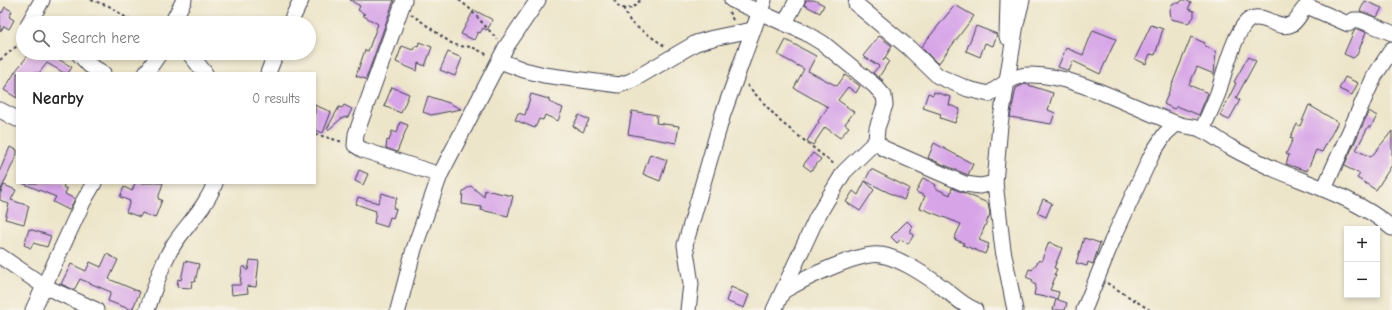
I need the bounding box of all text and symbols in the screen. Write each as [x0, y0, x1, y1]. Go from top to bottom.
search box [16, 16, 316, 60]
icon: search [30, 27, 52, 49]
text: Search here [62, 29, 140, 47]
text: Nearby [32, 89, 83, 108]
text: 0 results [252, 91, 300, 106]
map controls [1344, 226, 1380, 298]
button: + [1344, 226, 1380, 262]
button: − [1344, 262, 1380, 298]

